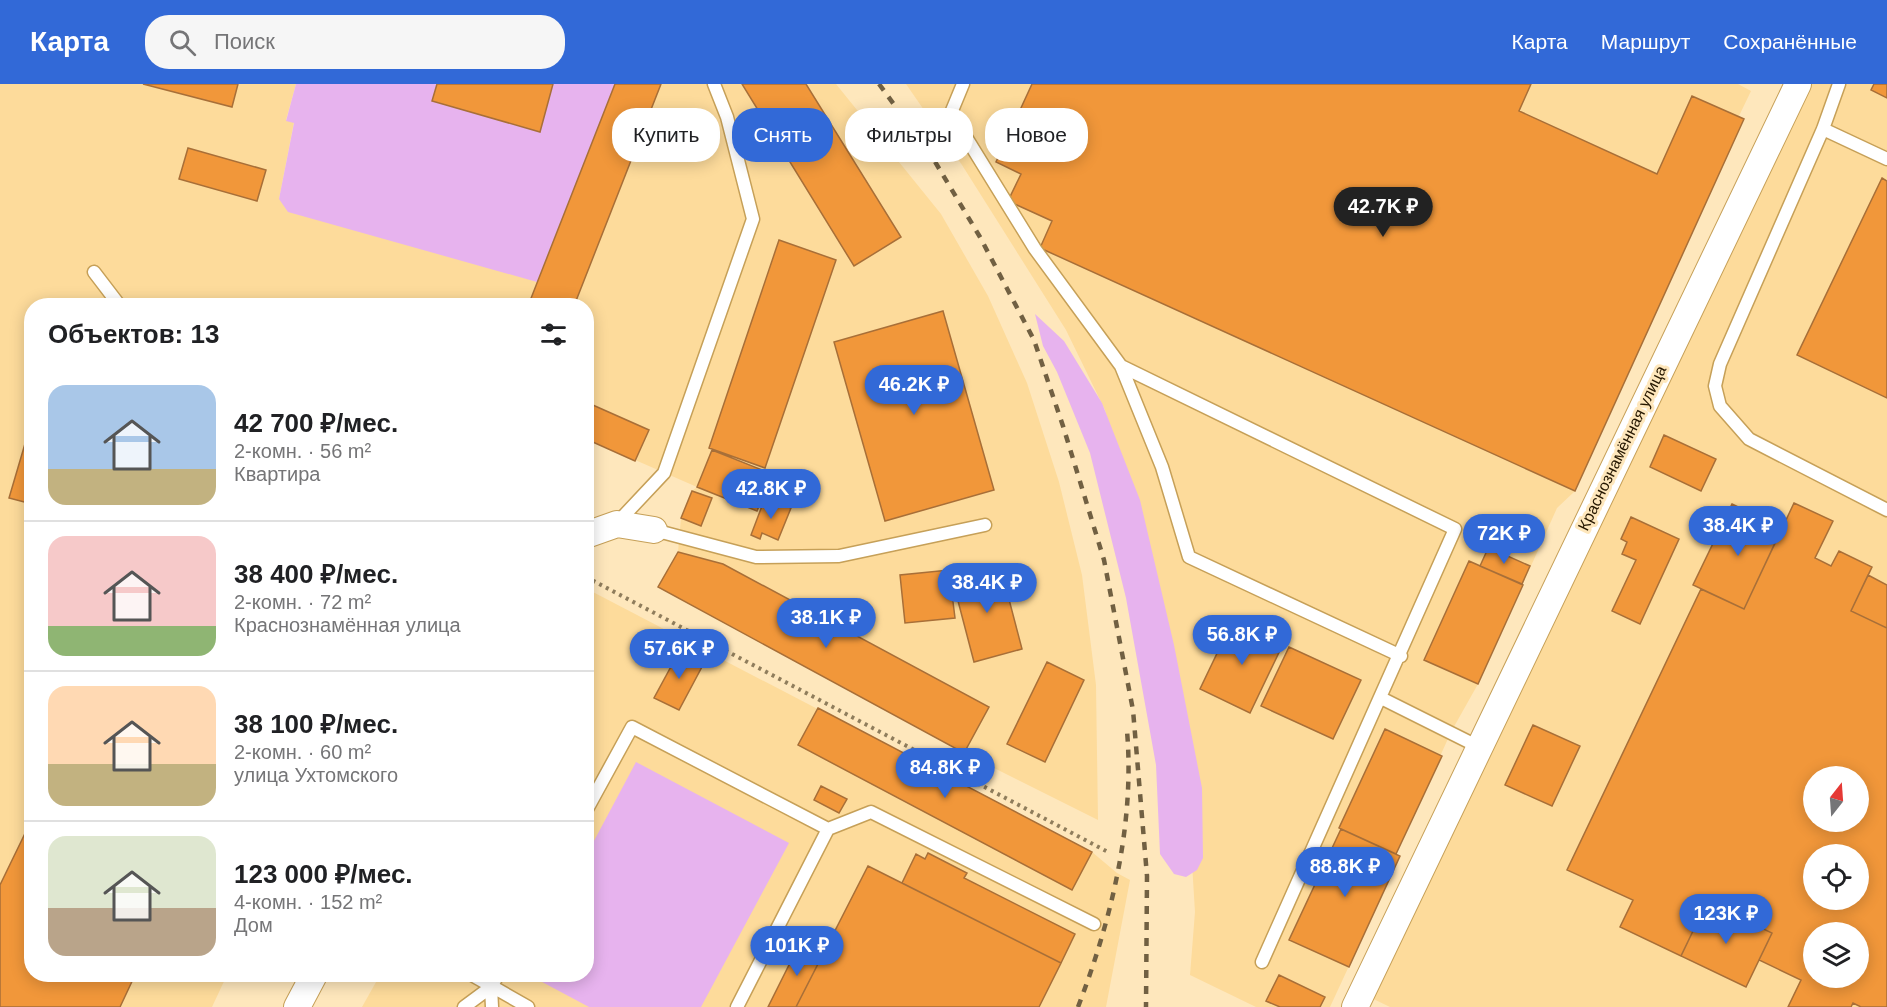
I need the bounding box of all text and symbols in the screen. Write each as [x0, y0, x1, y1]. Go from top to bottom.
search box [145, 15, 565, 69]
text: Карта [30, 26, 109, 57]
icon: search [166, 26, 199, 59]
text: Поиск [214, 29, 275, 54]
text: Карта [1512, 30, 1568, 53]
text: Маршрут [1601, 30, 1690, 53]
text: Сохранённые [1723, 30, 1857, 53]
chip: Купить [612, 108, 720, 162]
chip: Снять [732, 108, 833, 162]
chip: Фильтры [845, 108, 973, 162]
chip: Новое [985, 108, 1088, 162]
pin: 42.7K ₽ [1328, 187, 1438, 238]
text: 42.7K ₽ [1348, 195, 1418, 217]
icon: filters [537, 318, 570, 351]
text: Объектов: 13 [48, 319, 219, 349]
street label: Краснознамённая улица [1575, 363, 1669, 533]
pin: 46.2K ₽ [859, 365, 969, 416]
text: 46.2K ₽ [879, 373, 949, 395]
text: 42 700 ₽/мес. [234, 408, 398, 438]
icon: home [96, 409, 168, 481]
text: 2-комн. · 56 m² [234, 440, 371, 462]
text: Квартира [234, 463, 320, 485]
pin: 42.8K ₽ [716, 469, 826, 520]
text: 42.8K ₽ [736, 477, 806, 499]
pin: 38.4K ₽ [1683, 506, 1793, 557]
pin: 72K ₽ [1462, 514, 1546, 565]
text: 38.4K ₽ [1703, 514, 1773, 536]
text: 72K ₽ [1477, 522, 1531, 544]
text: 38 400 ₽/мес. [234, 559, 398, 589]
icon: home [96, 560, 168, 632]
pin: 38.4K ₽ [932, 563, 1042, 614]
text: 38.4K ₽ [952, 571, 1022, 593]
text: 2-комн. · 72 m² [234, 591, 371, 613]
pin: 38.1K ₽ [771, 598, 881, 649]
text: 38.1K ₽ [791, 606, 861, 628]
text: Краснознамённая улица [234, 614, 461, 636]
pin: 56.8K ₽ [1187, 615, 1297, 666]
text: 56.8K ₽ [1207, 623, 1277, 645]
pin: 57.6K ₽ [624, 629, 734, 680]
text: 57.6K ₽ [644, 637, 714, 659]
text: 38 100 ₽/мес. [234, 709, 398, 739]
icon: home [96, 710, 168, 782]
text: 2-комн. · 60 m² [234, 741, 371, 763]
pin: 84.8K ₽ [890, 748, 1000, 799]
text: 84.8K ₽ [910, 756, 980, 778]
text: улица Ухтомского [234, 764, 398, 786]
north arrow [1803, 766, 1869, 832]
map controls [1803, 766, 1869, 988]
button: locate [1803, 844, 1869, 910]
pin: 88.8K ₽ [1290, 847, 1400, 898]
text: 88.8K ₽ [1310, 855, 1380, 877]
text: 123 000 ₽/мес. [234, 859, 413, 889]
icon: home [96, 860, 168, 932]
text: 4-комн. · 152 m² [234, 891, 382, 913]
pin: 123K ₽ [1677, 894, 1775, 945]
text: 123K ₽ [1693, 902, 1759, 924]
text: Дом [234, 914, 273, 936]
button: layers [1803, 922, 1869, 988]
pin: 101K ₽ [748, 926, 846, 977]
text: 101K ₽ [764, 934, 830, 956]

